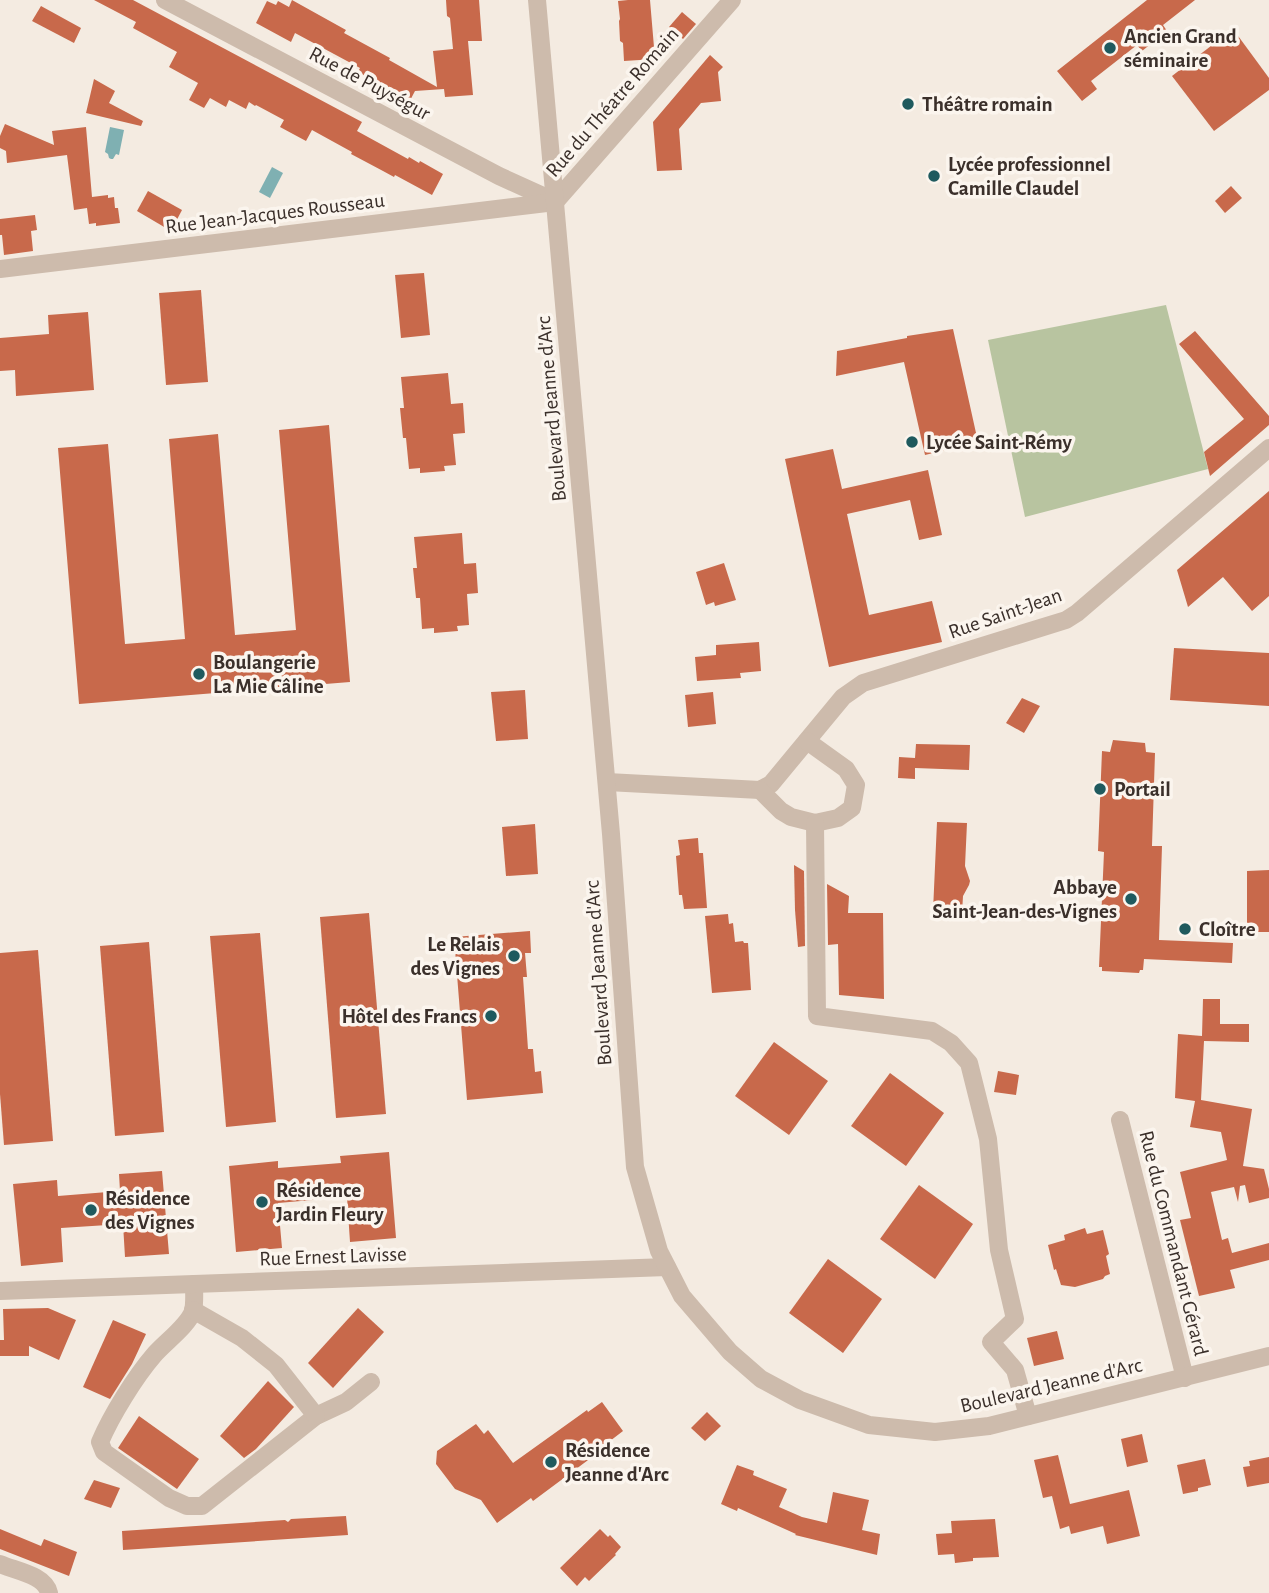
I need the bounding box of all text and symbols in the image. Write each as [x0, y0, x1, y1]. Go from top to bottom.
street label: Rue du Théatre Romain [542, 24, 683, 181]
place label: Ancien Grand séminaire [1124, 26, 1237, 71]
marker: Ancien Grand séminaire [1102, 40, 1118, 56]
street label: Rue de Puységur [306, 43, 434, 124]
place label: Théâtre romain [922, 94, 1053, 115]
marker: Théâtre romain [900, 96, 916, 112]
place label: Lycée professionnel Camille Claudel [948, 154, 1111, 199]
marker: Lycée professionnel Camille Claudel [926, 168, 942, 184]
street label: Rue Jean-Jacques Rousseau [164, 190, 386, 237]
street label: Boulevard Jeanne d'Arc [533, 315, 570, 502]
place label: Lycée Saint-Rémy [926, 432, 1072, 453]
marker: Lycée Saint-Rémy [904, 434, 920, 450]
street label: Rue Saint-Jean [946, 584, 1065, 643]
place label: Boulangerie La Mie Câline [213, 652, 324, 697]
marker: Boulangerie La Mie Câline [191, 666, 207, 682]
place label: Portail [1114, 779, 1171, 800]
marker: Portail [1092, 781, 1108, 797]
place label: Abbaye Saint-Jean-des-Vignes [932, 877, 1117, 922]
street label: Boulevard Jeanne d'Arc [582, 880, 615, 1066]
marker: Abbaye Saint-Jean-des-Vignes [1123, 891, 1139, 907]
place label: Cloître [1199, 919, 1256, 940]
marker: Cloître [1177, 921, 1193, 937]
place label: Le Relais des Vignes [410, 934, 500, 979]
marker: Le Relais des Vignes [506, 948, 522, 964]
place label: Hôtel des Francs [341, 1006, 477, 1027]
marker: Hôtel des Francs [483, 1008, 499, 1024]
street label: Rue du Commandant Gérard [1135, 1128, 1212, 1358]
place label: Résidence Jardin Fleury [276, 1180, 384, 1225]
place label: Résidence des Vignes [105, 1188, 195, 1233]
marker: Résidence Jardin Fleury [254, 1194, 270, 1210]
marker: Résidence des Vignes [83, 1202, 99, 1218]
street label: Rue Ernest Lavisse [259, 1243, 407, 1270]
street label: Boulevard Jeanne d'Arc [958, 1354, 1144, 1417]
place label: Résidence Jeanne d'Arc [565, 1440, 669, 1485]
marker: Résidence Jeanne d'Arc [543, 1454, 559, 1470]

